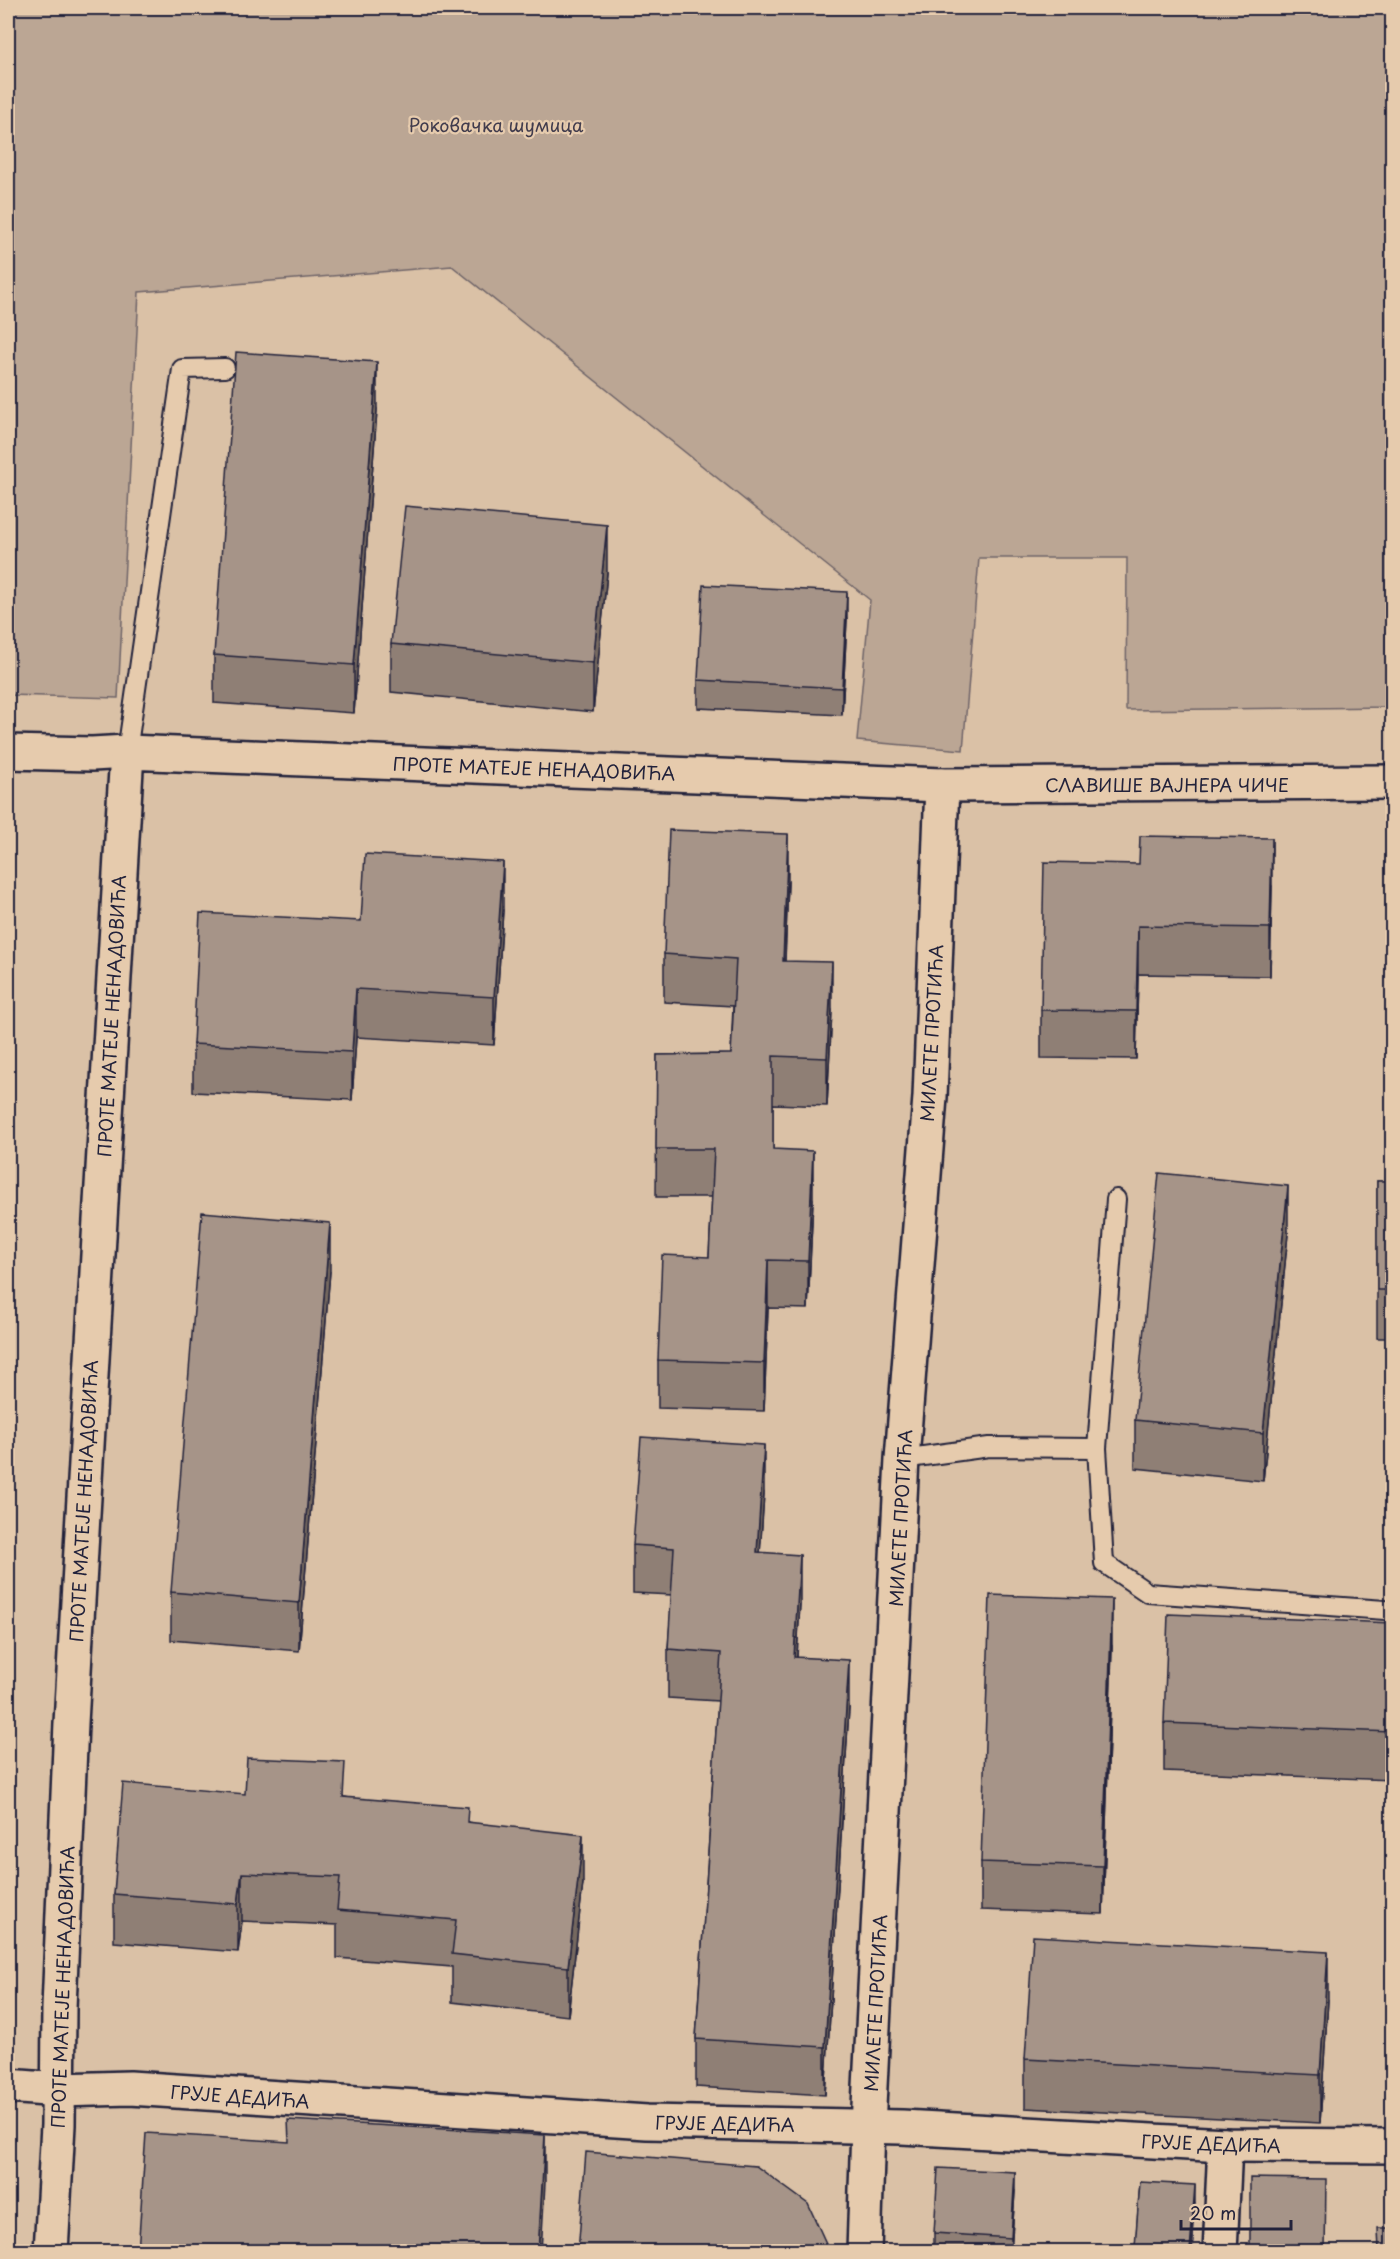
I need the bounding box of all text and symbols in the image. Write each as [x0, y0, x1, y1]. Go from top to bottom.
park label: Роковачка шумица [409, 111, 584, 138]
street label: ПРОТЕ МАТЕЈЕ НЕНАДОВИЋА [392, 750, 676, 786]
street label: СЛАВИШЕ ВАЈНЕРА ЧИЧЕ [1045, 771, 1289, 798]
street label: ПРОТЕ МАТЕЈЕ НЕНАДОВИЋА [90, 874, 132, 1158]
street label: МИЛЕТЕ ПРОТИЋА [913, 943, 949, 1122]
street label: ПРОТЕ МАТЕЈЕ НЕНАДОВИЋА [62, 1359, 104, 1643]
street label: МИЛЕТЕ ПРОТИЋА [882, 1428, 918, 1607]
street label: ПРОТЕ МАТЕЈЕ НЕНАДОВИЋА [44, 1845, 80, 2129]
street label: МИЛЕТЕ ПРОТИЋА [857, 1913, 893, 2092]
street label: ГРУЈЕ ДЕДИЋА [169, 2078, 311, 2114]
street label: ГРУЈЕ ДЕДИЋА [655, 2108, 795, 2138]
street label: ГРУЈЕ ДЕДИЋА [1141, 2127, 1281, 2159]
scale bar [1181, 2193, 1290, 2231]
text: 20 m [1190, 2199, 1236, 2226]

